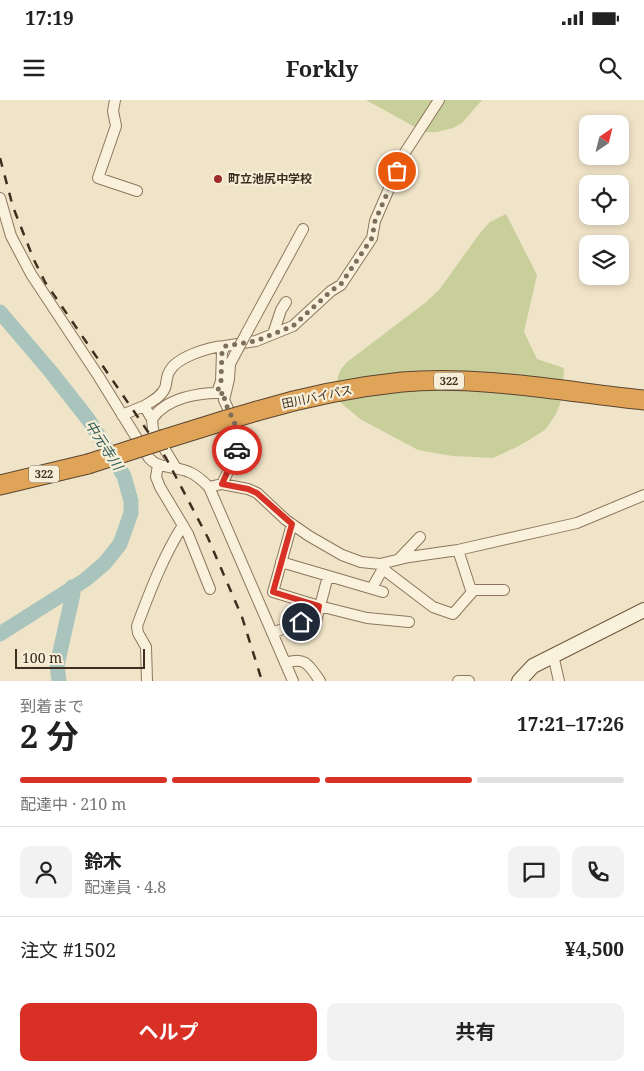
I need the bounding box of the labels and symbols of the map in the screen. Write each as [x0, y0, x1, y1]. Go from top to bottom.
north arrow [579, 115, 629, 165]
pin [376, 150, 418, 192]
place label: 町立池尻中学校 [228, 170, 312, 187]
marker: 町立池尻中学校 [212, 173, 224, 185]
road number: 322 [434, 372, 464, 390]
street label: 田川バイパス [280, 381, 354, 412]
water label: 中元寺川 [81, 416, 129, 475]
courier [212, 425, 262, 475]
road number: 322 [29, 466, 59, 482]
pin [280, 601, 322, 643]
scale bar [15, 646, 145, 669]

